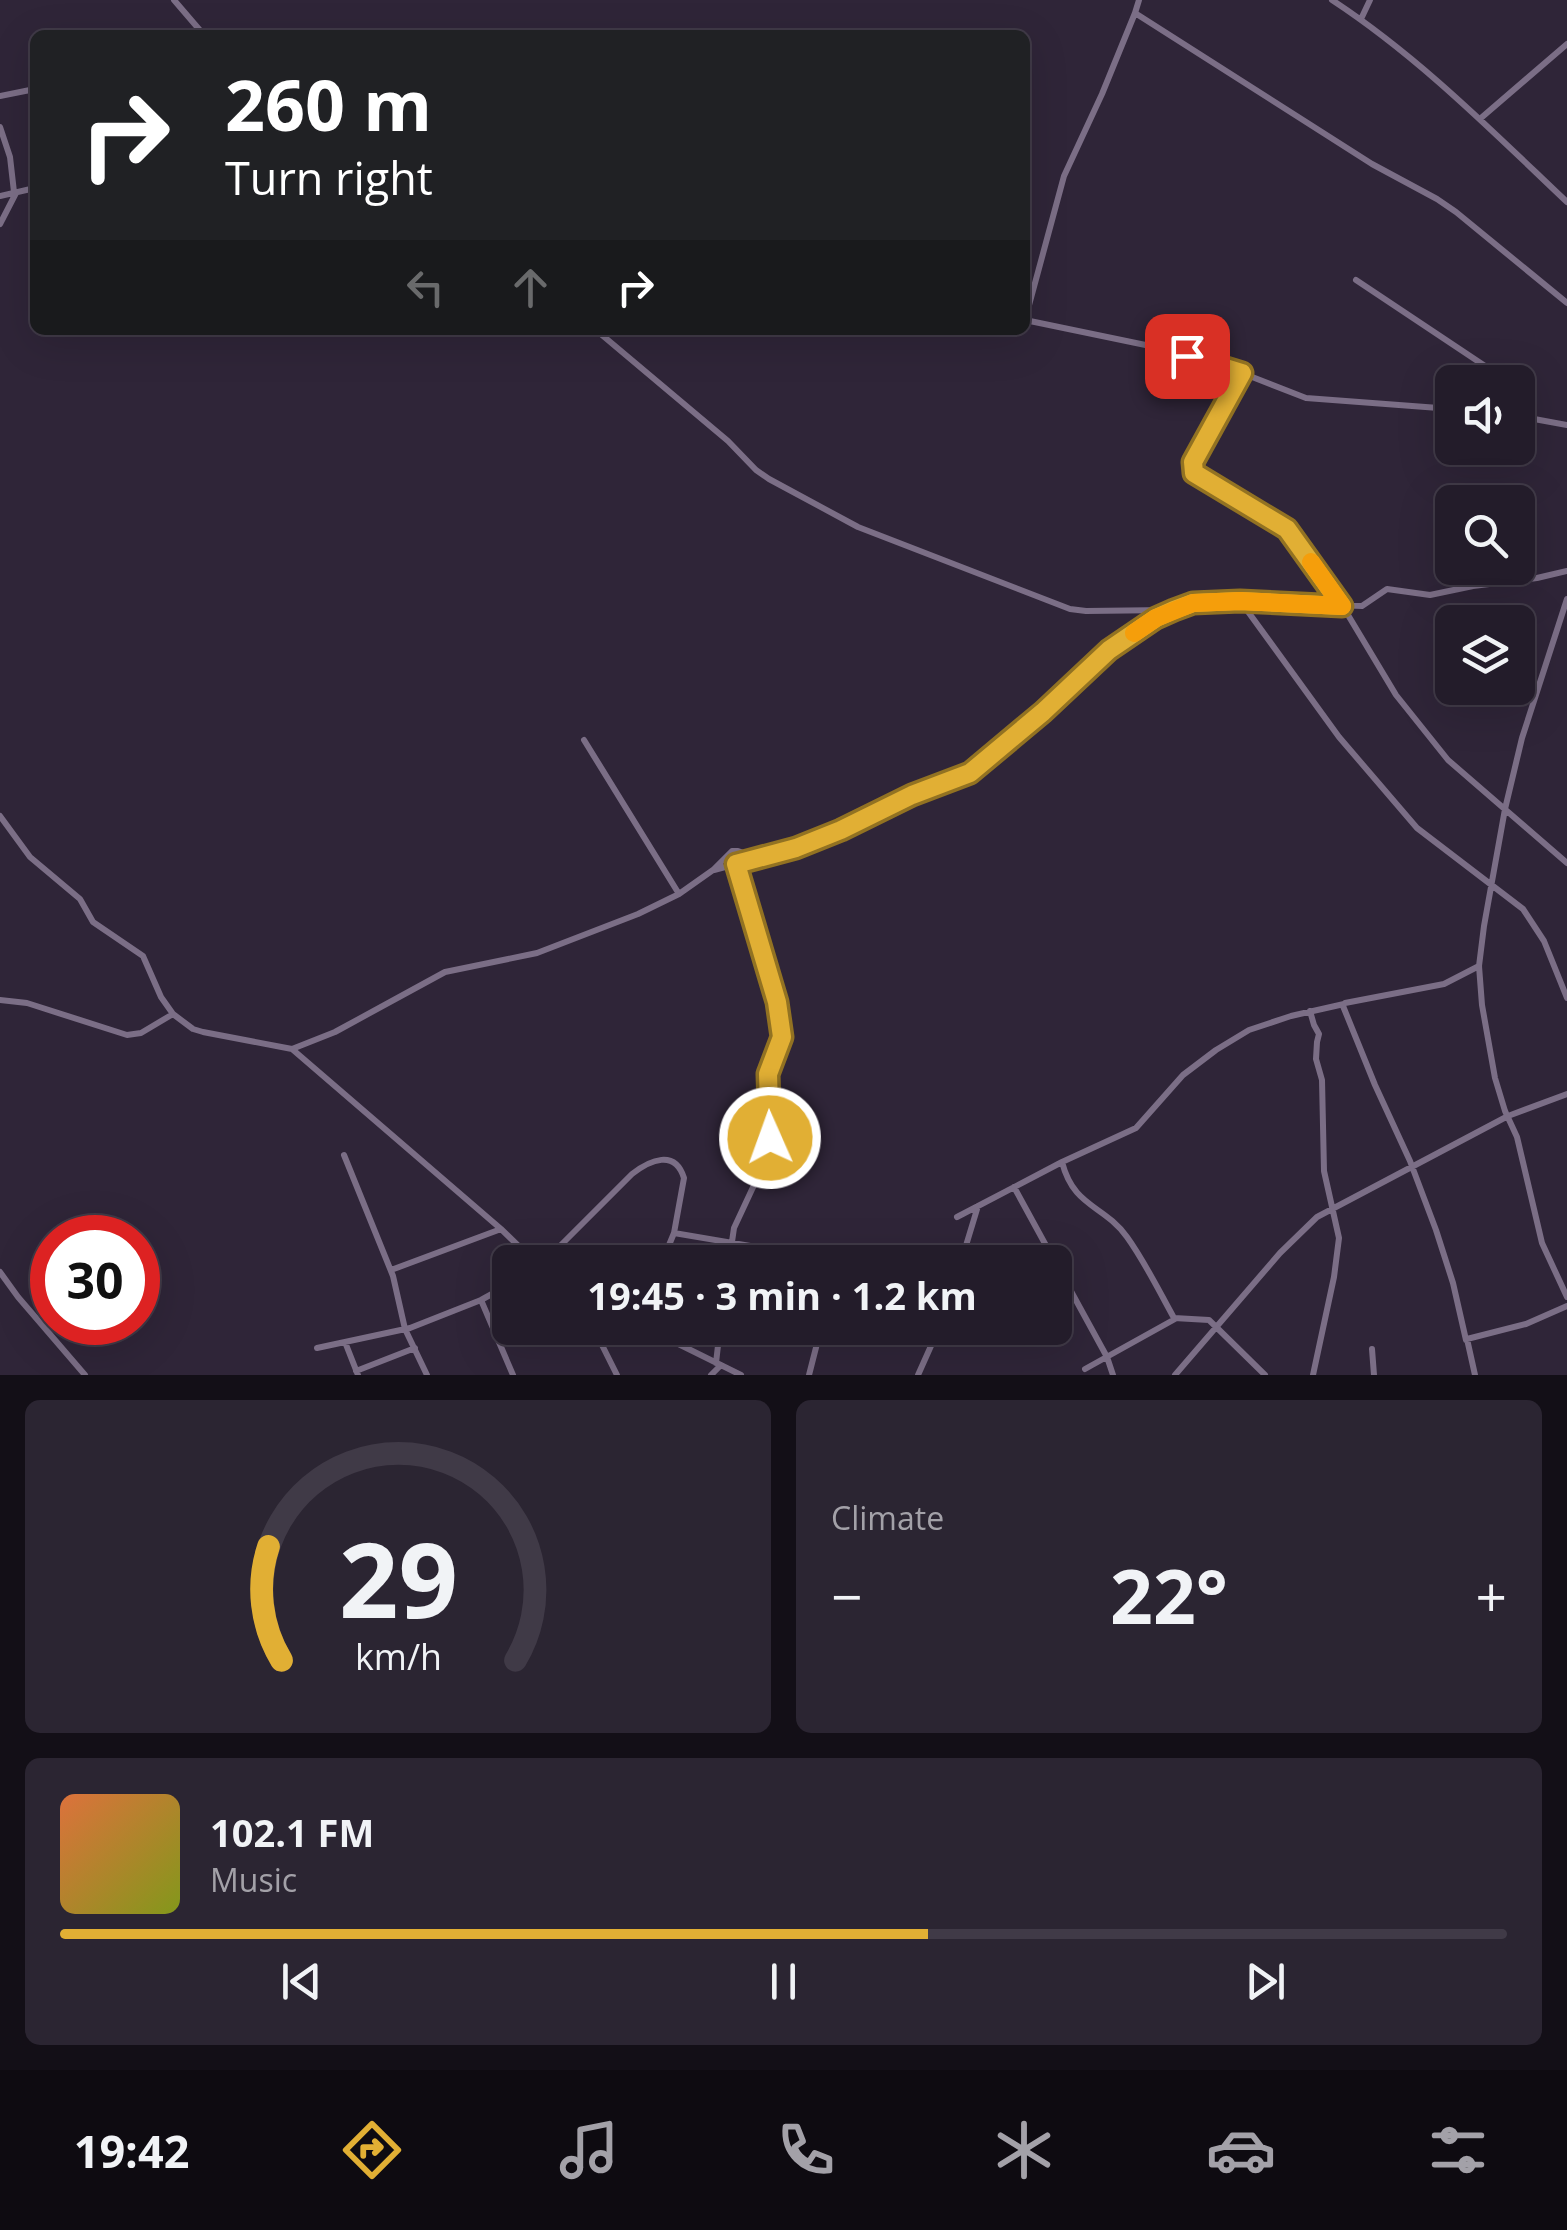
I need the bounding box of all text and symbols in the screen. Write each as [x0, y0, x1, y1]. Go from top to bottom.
text: 260 m [225, 56, 432, 152]
icon: right [60, 70, 190, 200]
text: Turn right [225, 147, 433, 208]
icon: left [398, 260, 453, 315]
icon: ahead [503, 260, 558, 315]
icon: right [608, 260, 663, 315]
pin [1145, 314, 1230, 399]
icon: arrive [1160, 329, 1215, 384]
map controls [1435, 365, 1535, 705]
button: sound [1435, 365, 1535, 465]
button: search [1435, 485, 1535, 585]
button: layers [1435, 605, 1535, 705]
position arrow [718, 1086, 822, 1190]
speed limit sign: 30 [30, 1215, 160, 1345]
text: 19:45 · 3 min · 1.2 km [587, 1269, 977, 1321]
text: Climate [831, 1496, 944, 1539]
text: 29 [339, 1507, 457, 1648]
text: 22° [1110, 1544, 1228, 1646]
text: − [831, 1558, 862, 1633]
text: + [1476, 1558, 1507, 1633]
text: km/h [355, 1632, 441, 1680]
text: 102.1 FM [210, 1806, 374, 1858]
text: Music [210, 1858, 297, 1901]
icon: previous [274, 1954, 329, 2009]
icon: pause [756, 1954, 811, 2009]
icon: next [1238, 1954, 1293, 2009]
icon: directions [337, 2115, 407, 2185]
icon: music [554, 2115, 624, 2185]
icon: phone [771, 2115, 841, 2185]
icon: climate [989, 2115, 1059, 2185]
icon: car [1206, 2115, 1276, 2185]
icon: filters [1423, 2115, 1493, 2185]
text: 19:42 [74, 2120, 189, 2181]

